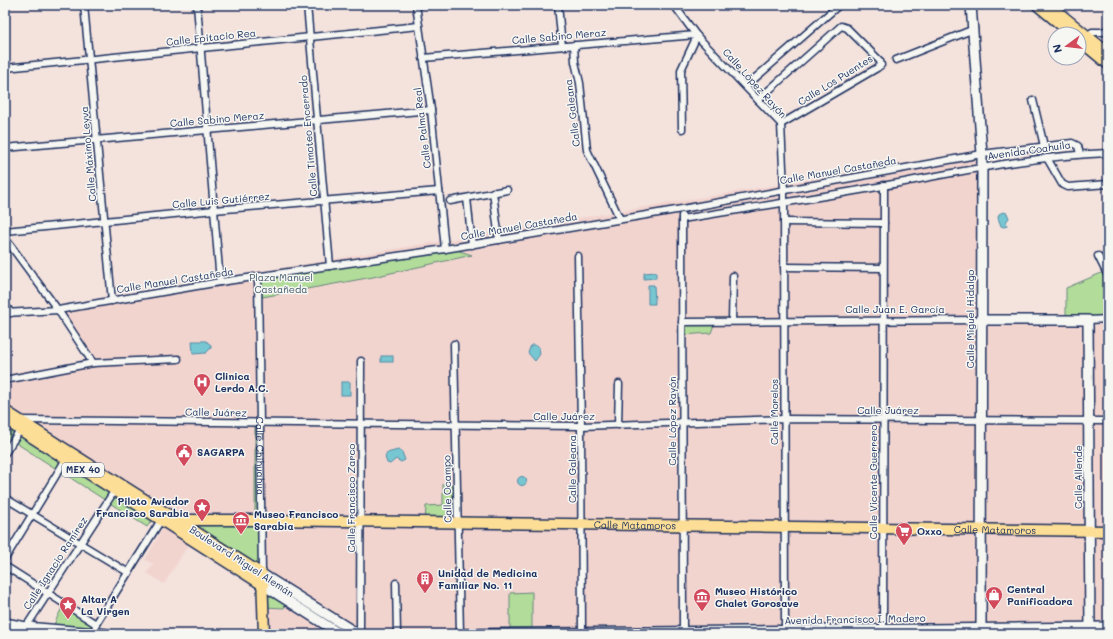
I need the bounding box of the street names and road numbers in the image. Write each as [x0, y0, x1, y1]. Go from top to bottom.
street label: Calle Epitacio Rea [165, 25, 257, 49]
street label: Calle Sabino Meraz [511, 25, 607, 47]
street label: Calle López Rayón [720, 45, 790, 121]
street label: Calle Los Puentes [795, 51, 875, 109]
street label: Calle Timoteo Encerrado [296, 75, 320, 197]
street label: Calle Galeana [561, 78, 583, 148]
street label: Calle Palma Real [410, 87, 434, 169]
street label: Calle Máximo Leyva [77, 106, 99, 202]
street label: Calle Sabino Meraz [169, 108, 265, 130]
street label: Avenida Coahuila [986, 137, 1072, 163]
street label: Calle Manuel Castañeda [779, 153, 897, 187]
street label: Calle Luis Gutiérrez [172, 189, 271, 211]
street label: Calle Manuel Castañeda [460, 209, 578, 243]
street label: Calle Manuel Castañeda [116, 264, 234, 296]
street label: Calle Miguel Hidalgo [963, 269, 977, 368]
street label: Calle Juan E. García [845, 302, 945, 316]
street label: Calle López Rayón [665, 376, 679, 466]
street label: Calle Morelos [767, 379, 781, 445]
street label: Calle Juárez [857, 403, 919, 417]
street label: Calle Juárez [185, 404, 247, 420]
street label: Calle Juárez [533, 409, 595, 423]
street label: Calle Chihuahua [253, 417, 268, 495]
street label: Calle Vicente Guerrero [866, 424, 880, 539]
street label: Calle Galeana [565, 435, 579, 503]
street label: Calle Francisco Zarco [344, 444, 358, 552]
street label: Calle Allende [1071, 445, 1085, 509]
street label: Calle Ocampo [439, 455, 455, 523]
road number: MEX 40 [62, 463, 104, 477]
street label: Calle Ignacio Ramírez [20, 513, 91, 612]
street label: Calle Matamoros [594, 517, 676, 532]
street label: Boulevard Miguel Alemán [187, 522, 297, 600]
street label: Calle Matamoros [954, 522, 1036, 537]
street label: Avenida Francisco I. Madero [784, 611, 926, 627]

